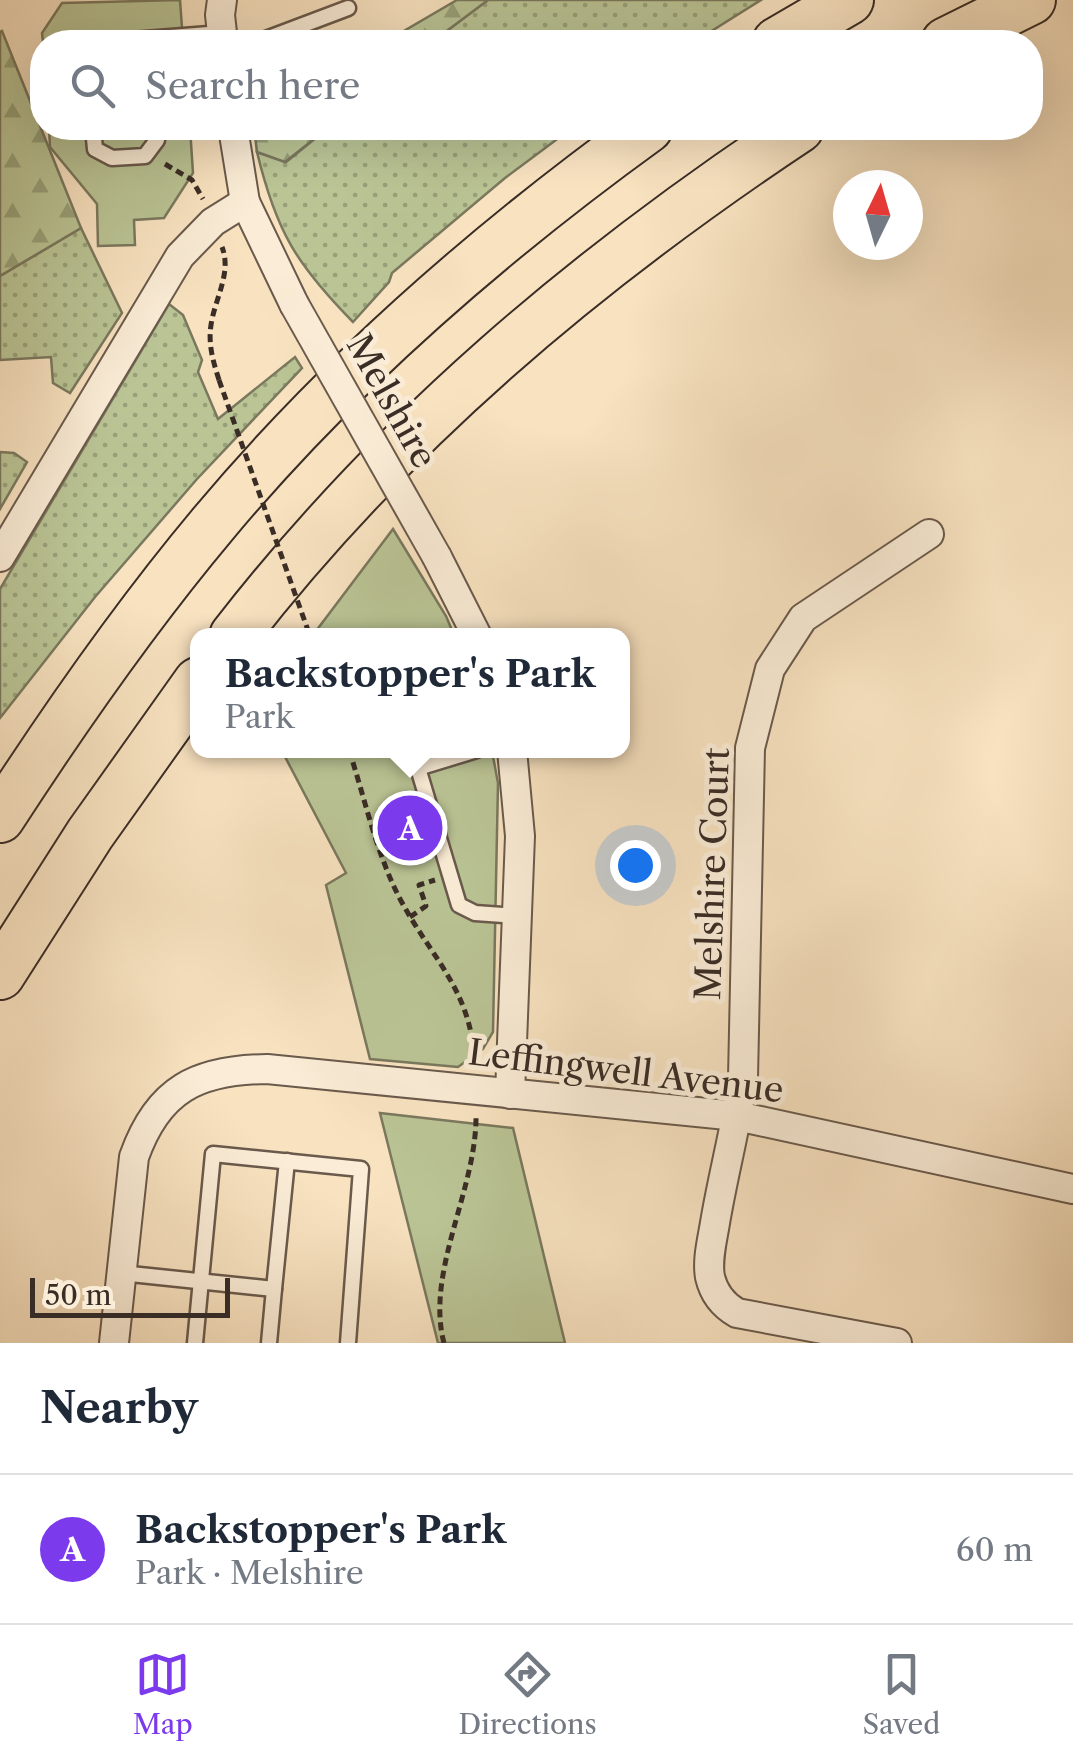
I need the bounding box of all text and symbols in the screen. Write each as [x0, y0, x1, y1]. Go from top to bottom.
search box [30, 30, 1043, 140]
icon: search [65, 58, 120, 113]
text: Search here [145, 62, 360, 109]
north arrow [833, 170, 923, 260]
street label: Melshire [338, 327, 446, 475]
popup [190, 628, 630, 758]
text: Backstopper's Park [224, 650, 596, 697]
text: Park [224, 697, 294, 736]
street label: Melshire Court [686, 746, 738, 1001]
pin: A [378, 790, 442, 866]
your location [610, 840, 661, 891]
street label: Leffingwell Avenue [466, 1030, 786, 1112]
scale bar [30, 1273, 230, 1318]
text: 50 m [45, 1278, 112, 1312]
text: Nearby [40, 1382, 198, 1434]
text: Backstopper's Park [135, 1506, 506, 1553]
text: A [60, 1530, 85, 1569]
text: 60 m [956, 1530, 1033, 1569]
text: Park · Melshire [135, 1553, 364, 1592]
tab: Map [133, 1647, 193, 1741]
tab: Directions [458, 1647, 597, 1741]
tab: Saved [862, 1647, 940, 1741]

